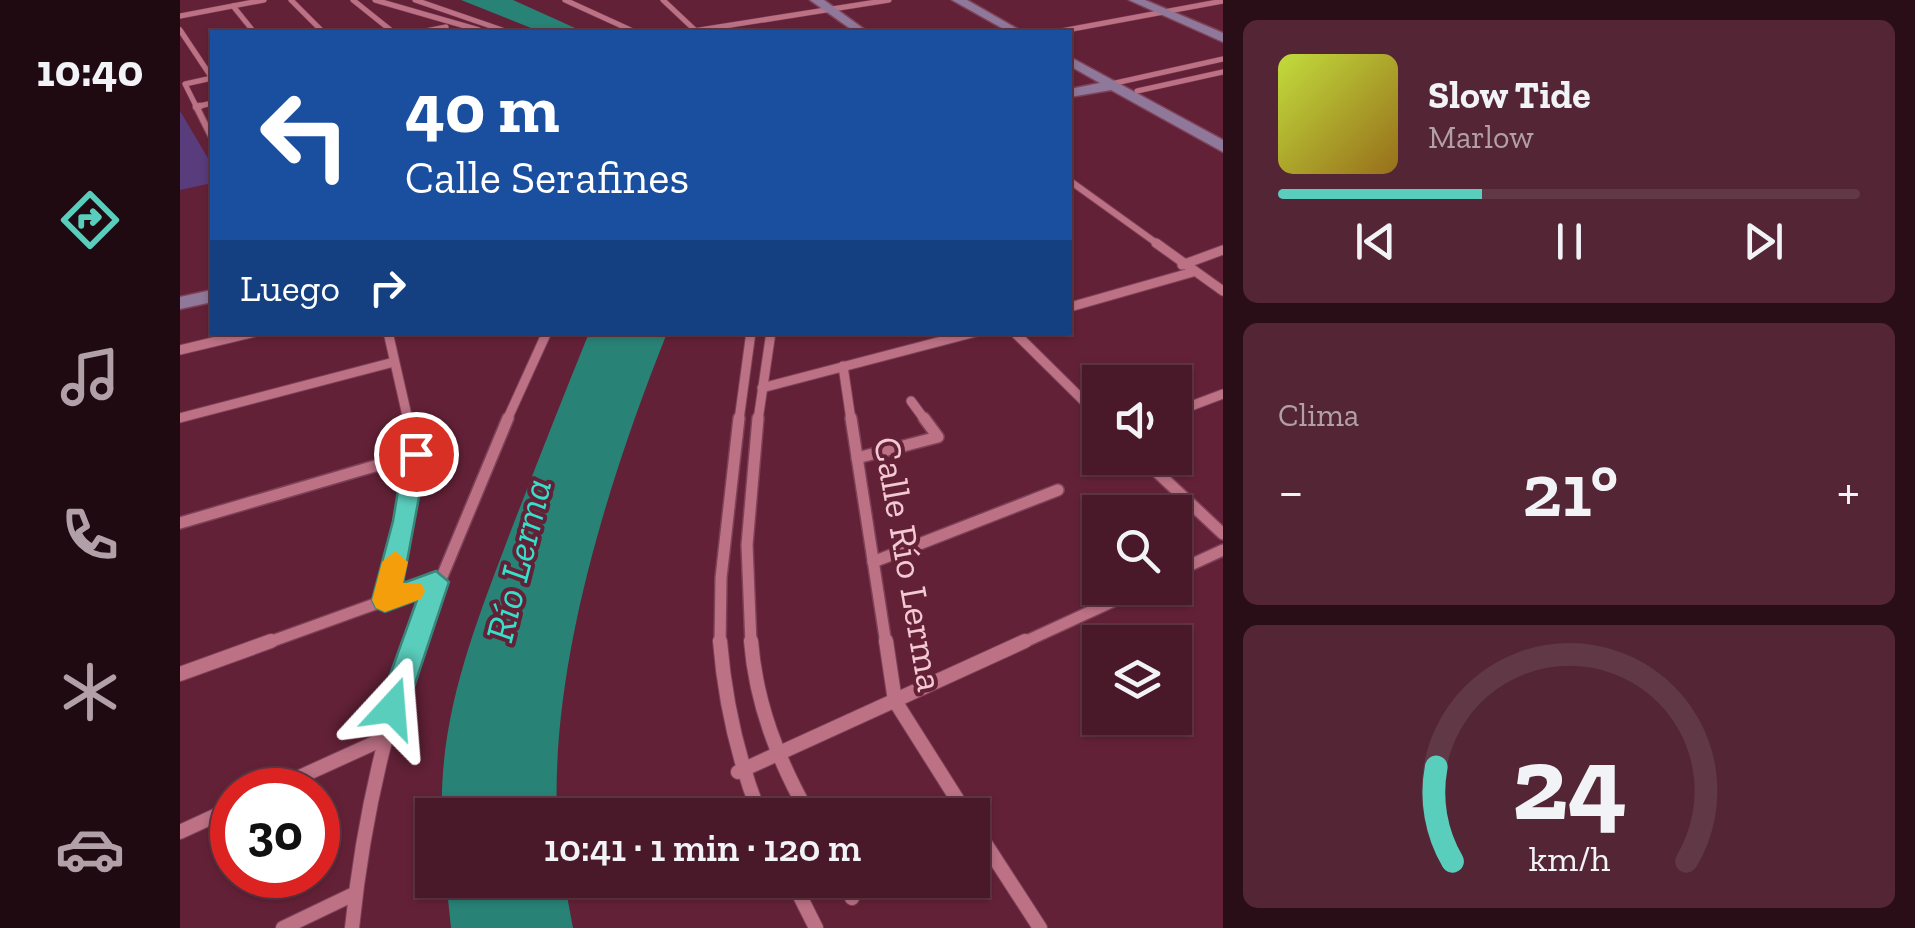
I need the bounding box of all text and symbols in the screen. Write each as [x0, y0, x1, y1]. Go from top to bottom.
text: 10:40 [37, 44, 143, 98]
text: 40 m [405, 66, 560, 150]
icon: left [240, 70, 370, 200]
text: Slow Tide [1428, 72, 1591, 118]
text: Marlow [1428, 118, 1534, 156]
text: Calle Serafines [405, 151, 689, 205]
icon: directions [55, 185, 125, 255]
icon: previous [1348, 214, 1403, 269]
icon: pause [1542, 214, 1597, 269]
icon: next [1736, 214, 1791, 269]
icon: right [360, 260, 415, 315]
text: Luego [240, 265, 340, 311]
icon: music [55, 342, 125, 412]
map controls [1082, 365, 1192, 735]
button: sound [1082, 365, 1192, 475]
text: Clima [1278, 396, 1359, 434]
pin [374, 412, 459, 497]
icon: arrive [389, 427, 444, 482]
street label: Calle Río Lerma [864, 433, 954, 695]
text: 21° [1522, 445, 1618, 535]
text: − [1278, 458, 1304, 524]
text: + [1837, 458, 1860, 524]
water label: Río Lerma [475, 474, 561, 646]
button: search [1082, 495, 1192, 605]
icon: phone [55, 500, 125, 570]
button: layers [1082, 625, 1192, 735]
position arrow [340, 656, 444, 760]
icon: climate [55, 657, 125, 727]
text: 24 [1511, 721, 1627, 846]
speed limit sign: 30 [210, 768, 340, 898]
icon: car [55, 814, 125, 884]
text: 10:41 · 1 min · 120 m [544, 825, 861, 871]
text: km/h [1528, 837, 1610, 880]

